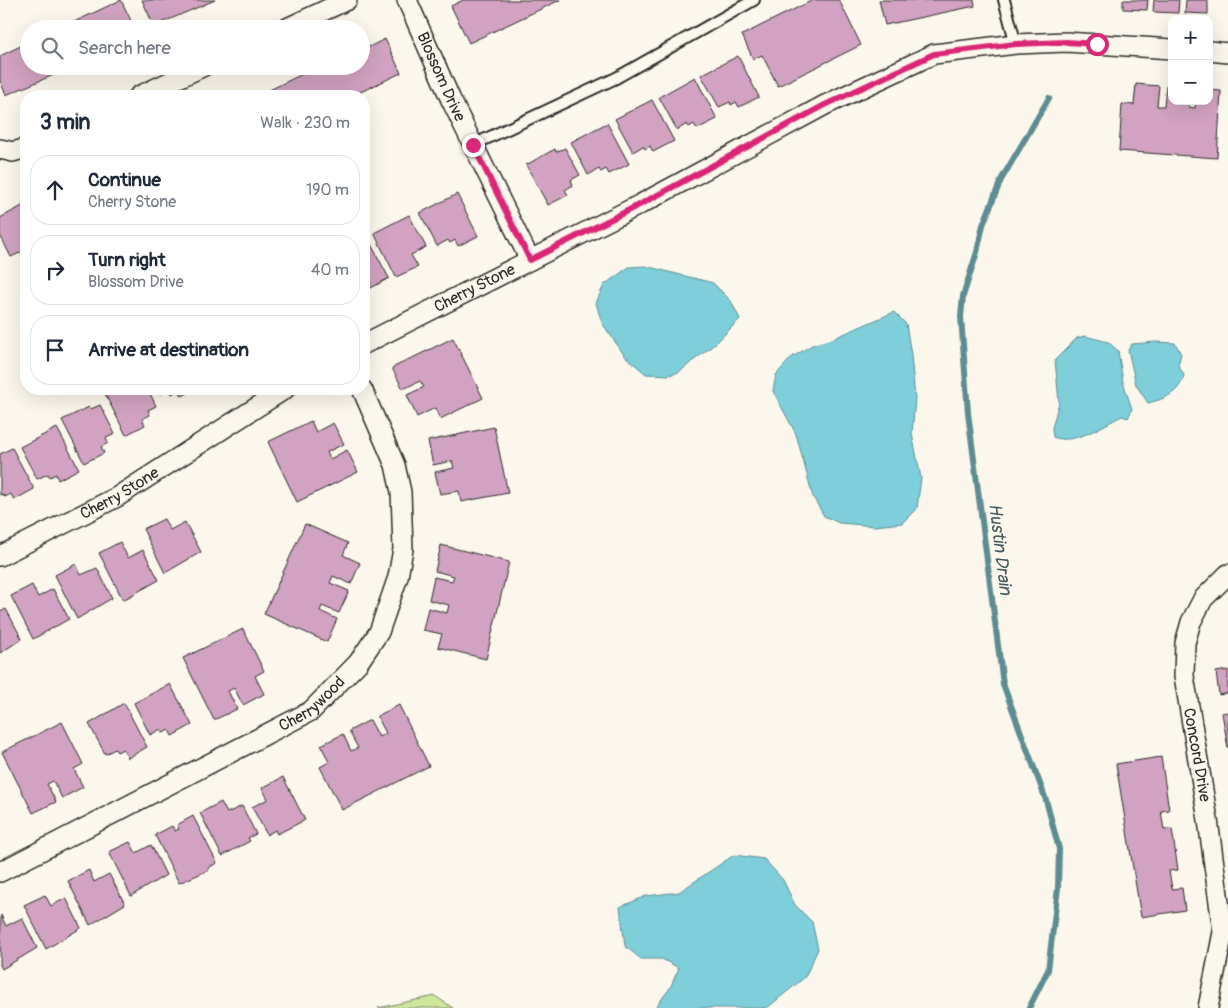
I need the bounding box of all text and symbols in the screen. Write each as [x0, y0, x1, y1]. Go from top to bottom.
map controls [1168, 15, 1213, 105]
button: + [1168, 15, 1213, 60]
search box [20, 20, 370, 75]
street label: Blossom Drive [412, 29, 470, 125]
route start [1086, 33, 1109, 56]
icon: search [38, 34, 66, 62]
text: Search here [78, 36, 171, 60]
button: − [1168, 60, 1213, 105]
text: 3 min [40, 109, 90, 136]
text: Walk · 230 m [260, 113, 350, 133]
route end [462, 134, 485, 157]
text: Continue [88, 168, 161, 192]
icon: ahead [41, 176, 69, 204]
text: 190 m [306, 180, 349, 200]
text: Cherry Stone [88, 192, 176, 212]
text: Turn right [88, 248, 166, 272]
icon: right [41, 256, 69, 284]
street label: Cherry Stone [431, 259, 519, 317]
text: 40 m [311, 260, 349, 280]
text: Blossom Drive [88, 272, 184, 292]
icon: arrive [41, 336, 69, 364]
text: Arrive at destination [88, 338, 249, 362]
street label: Cherry Stone [77, 463, 163, 524]
water label: Hustin Drain [983, 502, 1017, 597]
street label: Cherrywood [275, 672, 349, 736]
street label: Concord Drive [1179, 707, 1215, 804]

